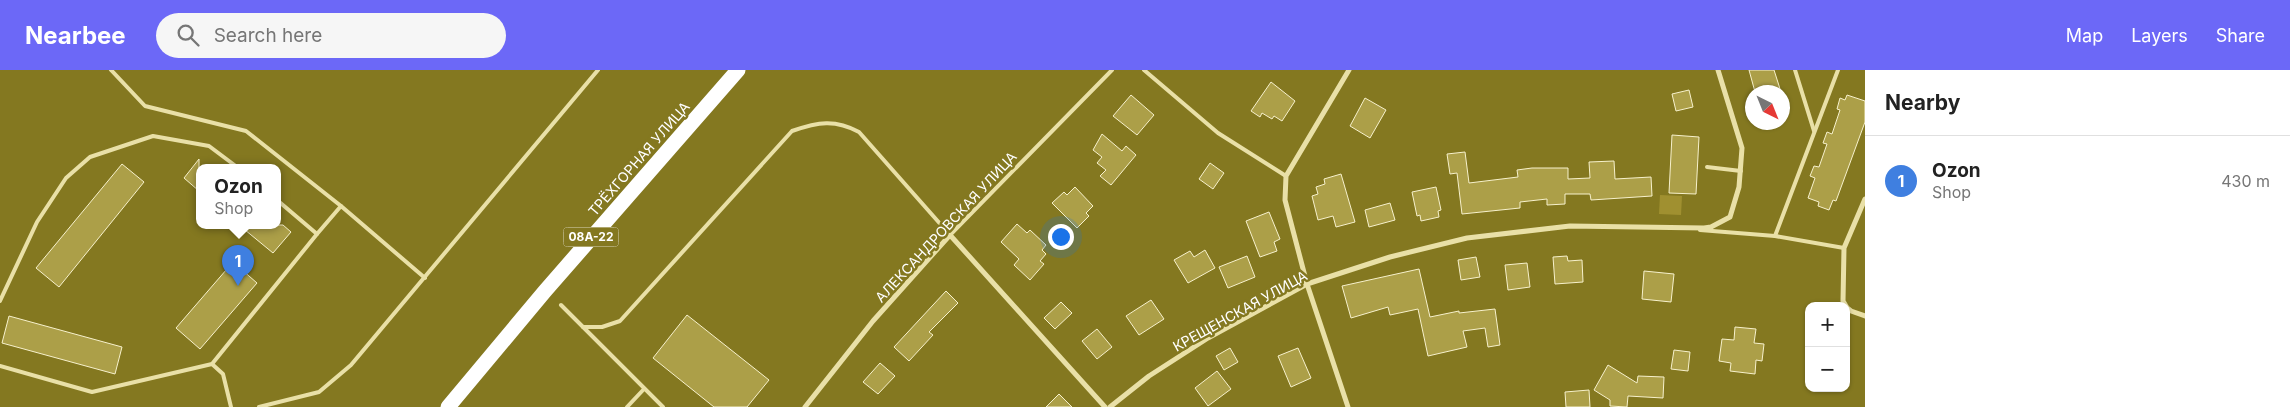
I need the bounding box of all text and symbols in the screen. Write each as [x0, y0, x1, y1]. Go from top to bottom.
search box [156, 13, 506, 58]
text: Nearbee [25, 21, 126, 50]
icon: search [174, 21, 202, 49]
text: Search here [214, 24, 322, 47]
text: Map [2066, 25, 2103, 46]
text: Layers [2131, 25, 2188, 46]
text: Share [2216, 25, 2265, 46]
north arrow [1745, 85, 1790, 130]
text: Nearby [1885, 90, 1960, 115]
street label: ТРЁХГОРНАЯ УЛИЦА [584, 98, 693, 219]
street label: АЛЕКСАНДРОВСКАЯ УЛИЦА [871, 148, 1020, 305]
text: Ozon [1932, 159, 1981, 182]
popup [196, 164, 281, 229]
text: 1 [1898, 171, 1904, 191]
text: 430 m [2221, 171, 2270, 191]
text: Ozon [214, 175, 263, 198]
text: Shop [1932, 182, 1971, 202]
text: Shop [214, 198, 253, 218]
your location [1048, 224, 1074, 250]
road number: 08А-22 [564, 228, 618, 246]
pin: 1 [222, 245, 254, 286]
street label: КРЕЩЕНСКАЯ УЛИЦА [1170, 266, 1310, 355]
map controls [1805, 302, 1850, 392]
button: + [1805, 302, 1850, 347]
button: − [1805, 347, 1850, 392]

